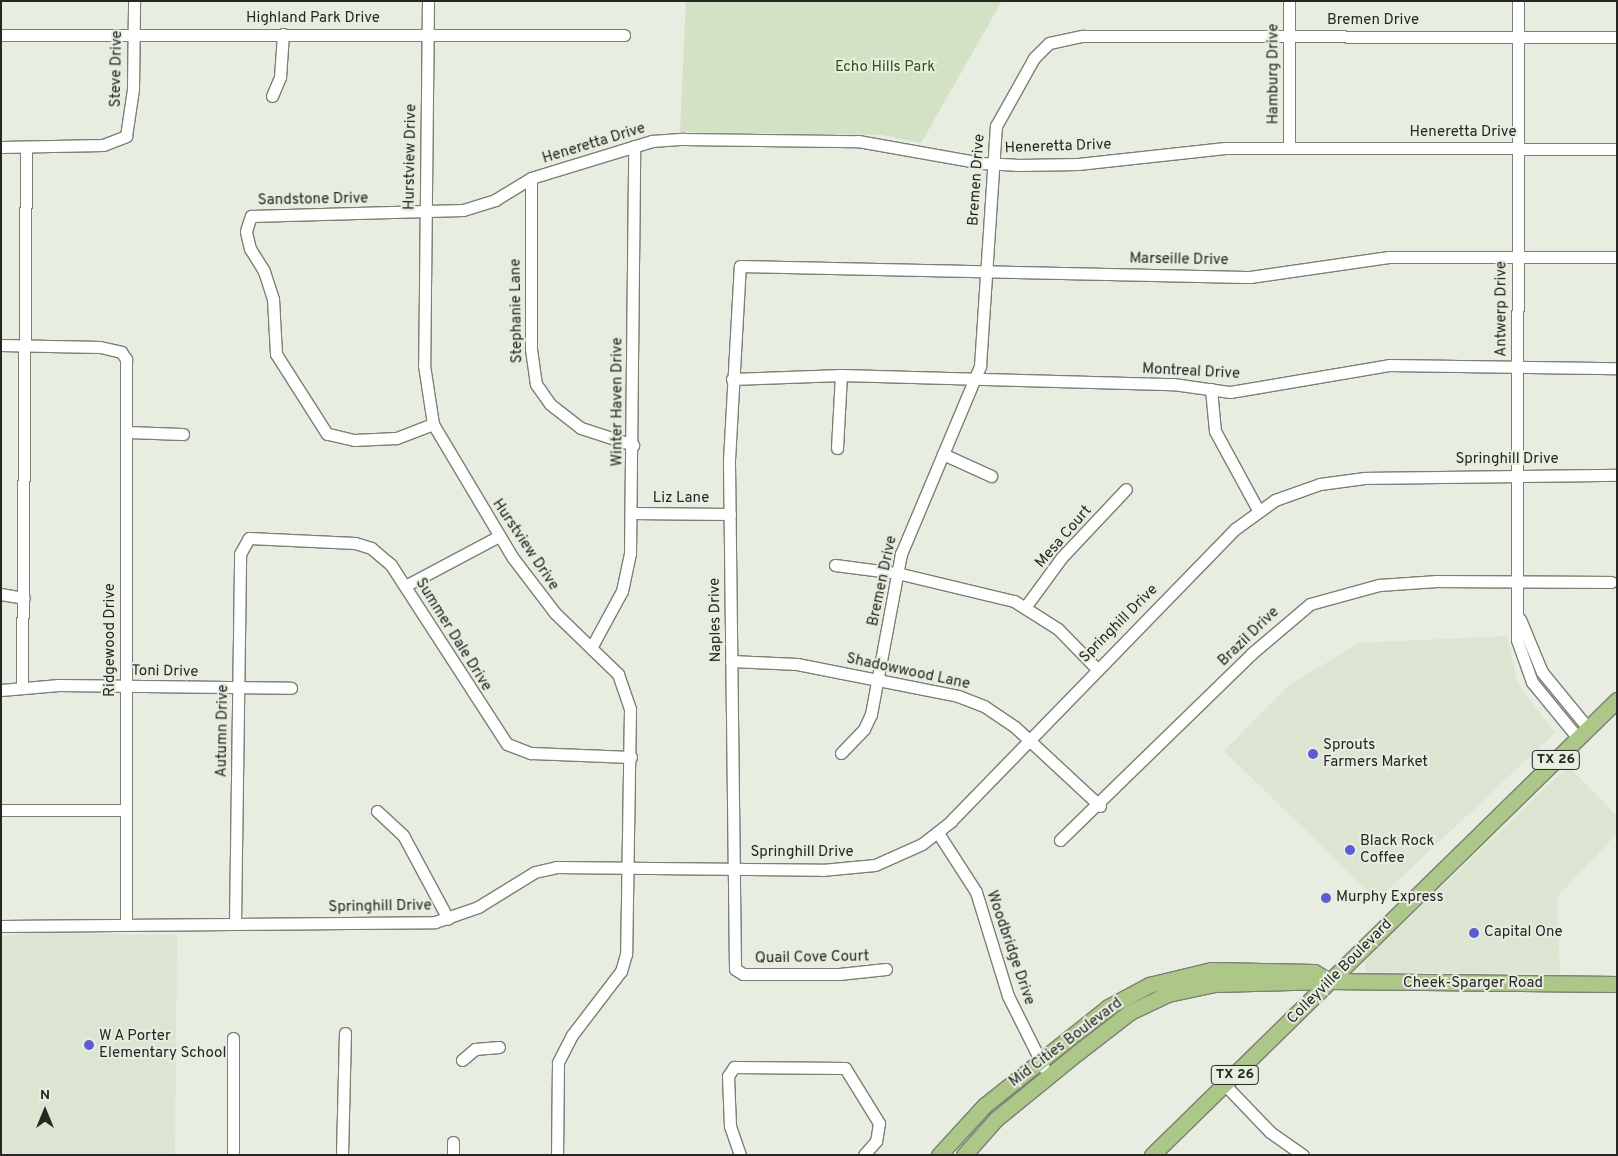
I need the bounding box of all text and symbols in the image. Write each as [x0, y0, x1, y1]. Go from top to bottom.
street label: Highland Park Drive [246, 10, 380, 28]
street label: Bremen Drive [1327, 12, 1419, 30]
street label: Hamburg Drive [1265, 24, 1283, 124]
street label: Steve Drive [107, 30, 127, 108]
park label: Echo Hills Park [835, 59, 935, 77]
street label: Hurstview Drive [401, 104, 421, 210]
street label: Heneretta Drive [540, 120, 648, 168]
street label: Heneretta Drive [1410, 124, 1516, 142]
street label: Bremen Drive [965, 133, 989, 227]
street label: Heneretta Drive [1004, 136, 1112, 158]
street label: Sandstone Drive [258, 190, 368, 210]
street label: Marseille Drive [1129, 250, 1229, 270]
street label: Stephanie Lane [507, 258, 527, 364]
street label: Antwerp Drive [1493, 261, 1511, 357]
street label: Winter Haven Drive [609, 338, 627, 466]
street label: Montreal Drive [1142, 360, 1240, 384]
street label: Springhill Drive [1455, 451, 1559, 469]
street label: Liz Lane [653, 490, 709, 508]
street label: Hurstview Drive [488, 496, 562, 594]
street label: Mesa Court [1032, 502, 1096, 572]
street label: Bremen Drive [865, 534, 901, 628]
street label: Summer Dale Drive [411, 575, 495, 695]
street label: Naples Drive [706, 578, 726, 662]
street label: Springhill Drive [1076, 581, 1162, 667]
street label: Ridgewood Drive [102, 583, 120, 697]
street label: Brazil Drive [1215, 604, 1283, 670]
street label: Shadowwood Lane [845, 650, 971, 694]
street label: Toni Drive [131, 662, 199, 682]
street label: Autumn Drive [213, 684, 233, 778]
place label: Sprouts Farmers Market [1323, 736, 1428, 771]
marker: Sprouts Farmers Market [1307, 748, 1319, 760]
road number: TX 26 [1531, 748, 1581, 772]
place label: Black Rock Coffee [1360, 832, 1435, 867]
street label: Springhill Drive [750, 844, 854, 862]
marker: Black Rock Coffee [1344, 844, 1356, 856]
street label: Woodbridge Drive [982, 888, 1038, 1008]
place label: Murphy Express [1336, 889, 1443, 907]
marker: Murphy Express [1320, 892, 1332, 904]
street label: Springhill Drive [328, 897, 432, 917]
street label: Colleyville Boulevard [1284, 916, 1396, 1028]
place label: Capital One [1484, 924, 1563, 942]
marker: Capital One [1468, 927, 1480, 939]
street label: Quail Cove Court [755, 948, 869, 968]
street label: Cheek-Sparger Road [1403, 975, 1543, 993]
street label: Mid Cities Boulevard [1006, 995, 1126, 1091]
place label: W A Porter Elementary School [99, 1027, 226, 1062]
marker: W A Porter Elementary School [83, 1039, 95, 1051]
road number: TX 26 [1210, 1064, 1260, 1086]
north arrow [20, 1086, 70, 1136]
text: N [40, 1087, 50, 1104]

